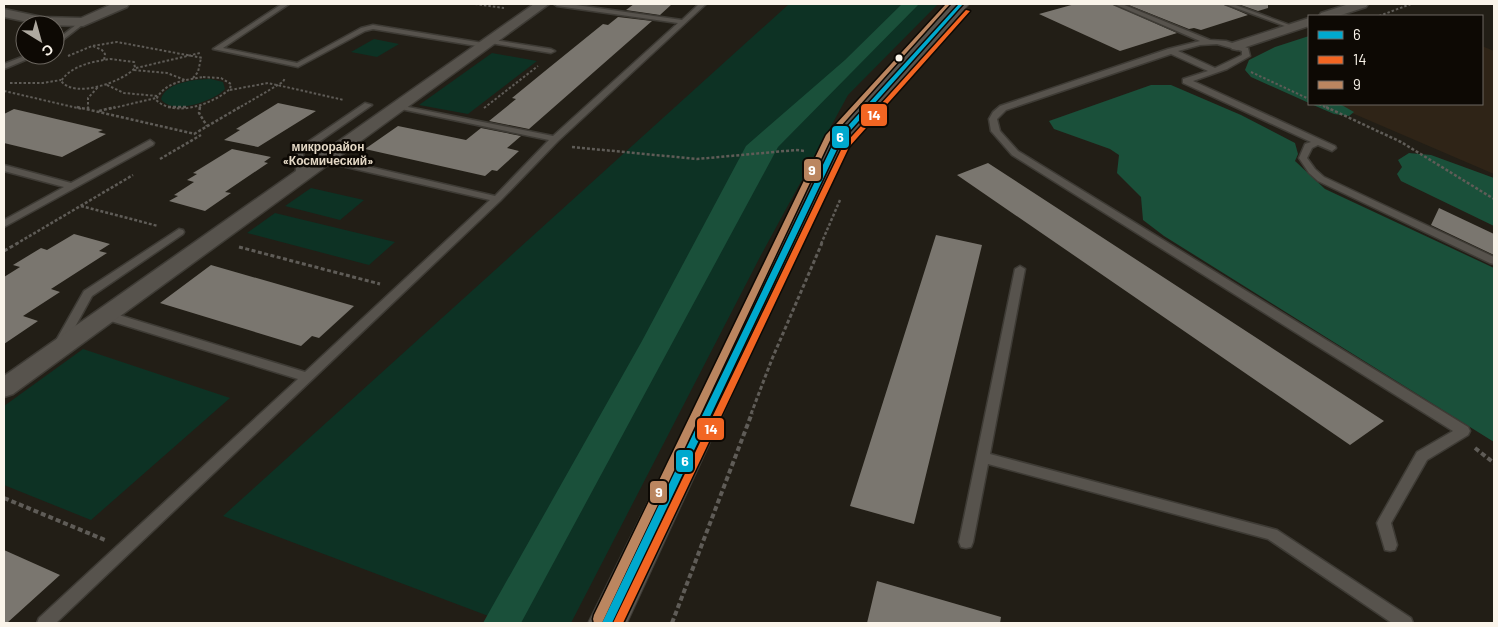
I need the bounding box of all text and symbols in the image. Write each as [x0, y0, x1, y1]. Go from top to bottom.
north arrow [15, 15, 65, 65]
legend [1308, 15, 1483, 105]
text: 6 [1353, 25, 1361, 43]
text: С [39, 41, 57, 61]
text: 14 [1353, 50, 1367, 68]
unlabelled marker [894, 53, 904, 63]
text: 9 [1353, 75, 1361, 93]
line badge: 14 [860, 103, 888, 127]
text: 14 [867, 106, 881, 123]
line badge: 6 [831, 125, 850, 149]
text: 6 [836, 128, 844, 145]
district label: микрорайон «Космический» [283, 139, 373, 167]
line badge: 9 [803, 158, 822, 182]
text: 9 [808, 161, 816, 178]
line badge: 14 [696, 417, 725, 441]
text: 14 [704, 420, 718, 437]
line badge: 6 [675, 449, 694, 473]
text: 6 [681, 452, 689, 469]
line badge: 9 [649, 480, 668, 504]
text: 9 [655, 483, 663, 500]

